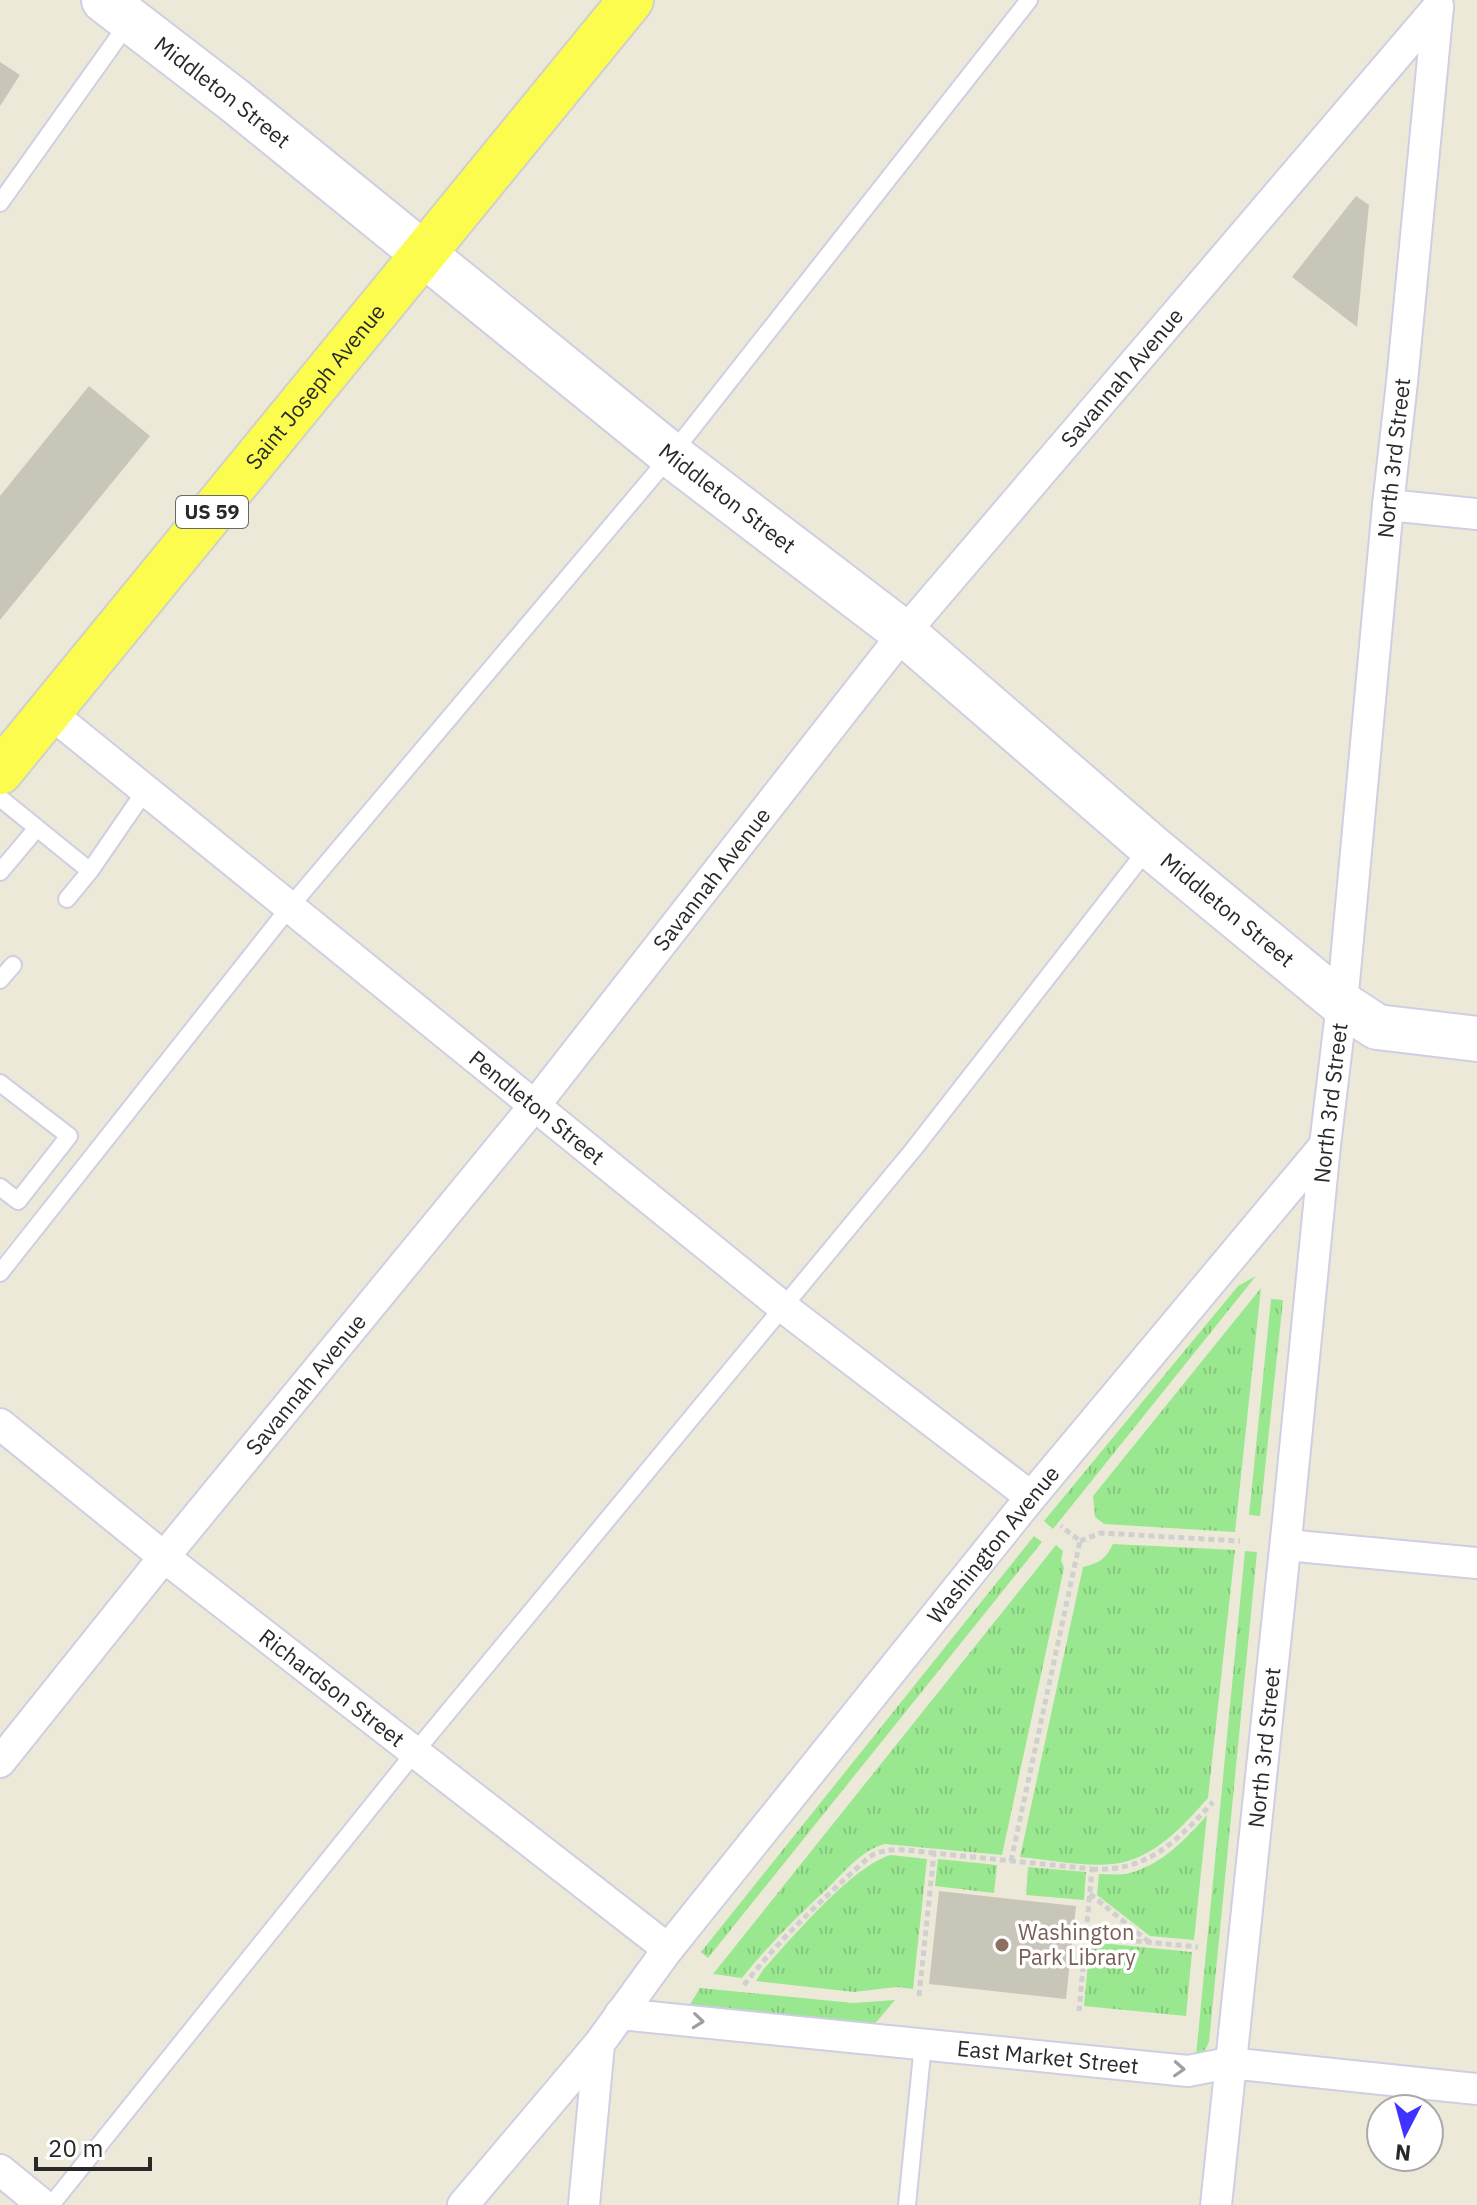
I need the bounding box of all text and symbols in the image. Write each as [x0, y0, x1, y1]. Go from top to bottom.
street label: Middleton Street [149, 29, 297, 154]
street label: Saint Joseph Avenue [238, 297, 391, 475]
street label: Savannah Avenue [1054, 301, 1189, 453]
street label: North 3rd Street [1370, 377, 1416, 539]
street label: Middleton Street [653, 436, 802, 559]
road number: US 59 [176, 496, 248, 528]
street label: Savannah Avenue [646, 801, 776, 957]
street label: Middleton Street [1155, 846, 1301, 973]
street label: North 3rd Street [1306, 1021, 1354, 1184]
street label: Pendleton Street [463, 1043, 611, 1171]
street label: Savannah Avenue [239, 1307, 372, 1461]
street label: Washington Avenue [920, 1459, 1065, 1629]
street label: Richardson Street [254, 1622, 411, 1753]
street label: North 3rd Street [1241, 1666, 1286, 1829]
place label: Washington Park Library [1018, 1917, 1136, 1971]
marker: Washington Park Library [993, 1936, 1011, 1954]
one-way arrow [692, 2013, 705, 2030]
street label: East Market Street [956, 2033, 1140, 2080]
one-way arrow [1173, 2061, 1186, 2078]
north arrow [1365, 2093, 1445, 2173]
scale bar [36, 2121, 150, 2171]
text: 20 m [48, 2132, 103, 2164]
text: N [1393, 2138, 1412, 2169]

